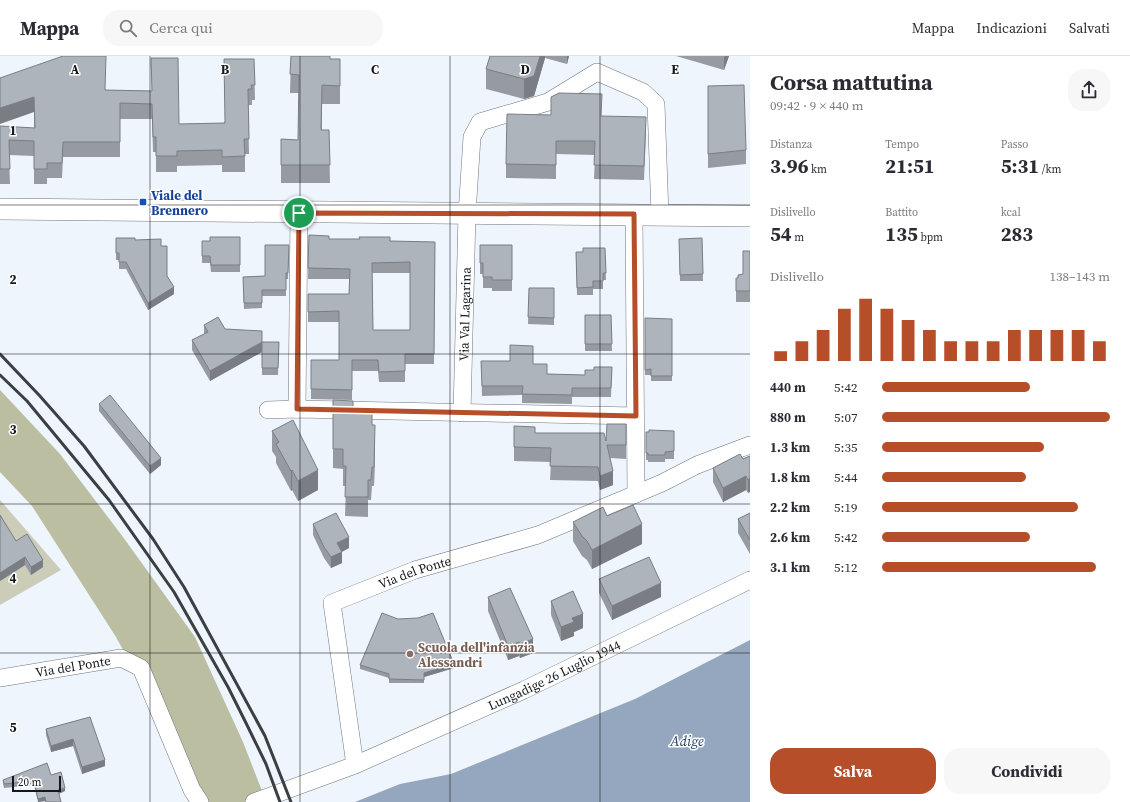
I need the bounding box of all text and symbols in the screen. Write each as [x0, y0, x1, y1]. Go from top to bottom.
search box [103, 10, 383, 46]
text: Mappa [20, 15, 79, 41]
icon: search [117, 17, 139, 39]
text: Cerca qui [149, 17, 213, 38]
text: Mappa [912, 18, 954, 38]
text: Indicazioni [976, 18, 1047, 38]
text: Salvati [1069, 18, 1110, 38]
text: A [71, 61, 80, 78]
text: B [221, 61, 230, 78]
text: C [371, 61, 379, 78]
text: D [520, 61, 530, 78]
text: E [671, 61, 679, 78]
text: Corsa mattutina [770, 67, 933, 97]
button: share [1068, 69, 1110, 111]
text: 09:42 · 9 × 440 m [770, 97, 864, 114]
text: 1 [9, 122, 17, 139]
text: Distanza [770, 137, 812, 152]
text: Tempo [885, 137, 919, 152]
text: Passo [1001, 137, 1028, 152]
text: 3.96 [770, 152, 809, 180]
text: 21:51 [885, 152, 935, 180]
text: 5:31 [1001, 152, 1039, 180]
text: km [809, 162, 827, 177]
text: /km [1039, 162, 1061, 177]
place label: Viale del Brennero [151, 187, 208, 219]
pin [282, 196, 316, 230]
marker: Viale del Brennero [138, 197, 148, 207]
icon: arrive [288, 202, 310, 224]
text: Dislivello [770, 205, 816, 220]
text: Battito [885, 205, 918, 220]
text: kcal [1001, 205, 1021, 220]
text: 54 [770, 220, 792, 248]
text: 135 [885, 220, 918, 248]
text: 283 [1001, 220, 1033, 248]
text: m [792, 230, 804, 245]
text: bpm [918, 230, 943, 245]
street label: Via Val Lagarina [455, 266, 474, 361]
text: Dislivello [770, 268, 824, 285]
text: 138–143 m [1050, 268, 1110, 285]
text: 2 [9, 271, 17, 288]
text: 440 m [770, 379, 806, 396]
text: 5:42 [834, 379, 857, 396]
text: 880 m [770, 409, 806, 426]
text: 5:07 [834, 409, 857, 426]
text: 3 [9, 421, 17, 438]
text: 1.3 km [770, 439, 810, 456]
text: 5:35 [834, 439, 857, 456]
text: 1.8 km [770, 469, 810, 486]
text: 5:44 [834, 469, 857, 486]
text: 2.2 km [770, 499, 810, 516]
text: 5:19 [834, 499, 857, 516]
text: 2.6 km [770, 529, 810, 546]
text: 5:42 [834, 529, 857, 546]
street label: Via del Ponte [376, 552, 453, 592]
text: 3.1 km [770, 559, 810, 576]
text: 5:12 [834, 559, 857, 576]
text: 4 [9, 570, 17, 587]
street label: Lungadige 26 Luglio 1944 [485, 636, 624, 714]
place label: Scuola dell'infanzia Alessandri [418, 639, 535, 671]
marker: Scuola dell'infanzia Alessandri [405, 649, 415, 659]
street label: Via del Ponte [34, 651, 112, 681]
text: 5 [9, 719, 17, 736]
water label: Adige [669, 731, 704, 751]
button: Salva [770, 748, 936, 794]
button: Condividi [944, 748, 1110, 794]
scale bar [12, 774, 61, 793]
text: 20 m [18, 775, 41, 790]

